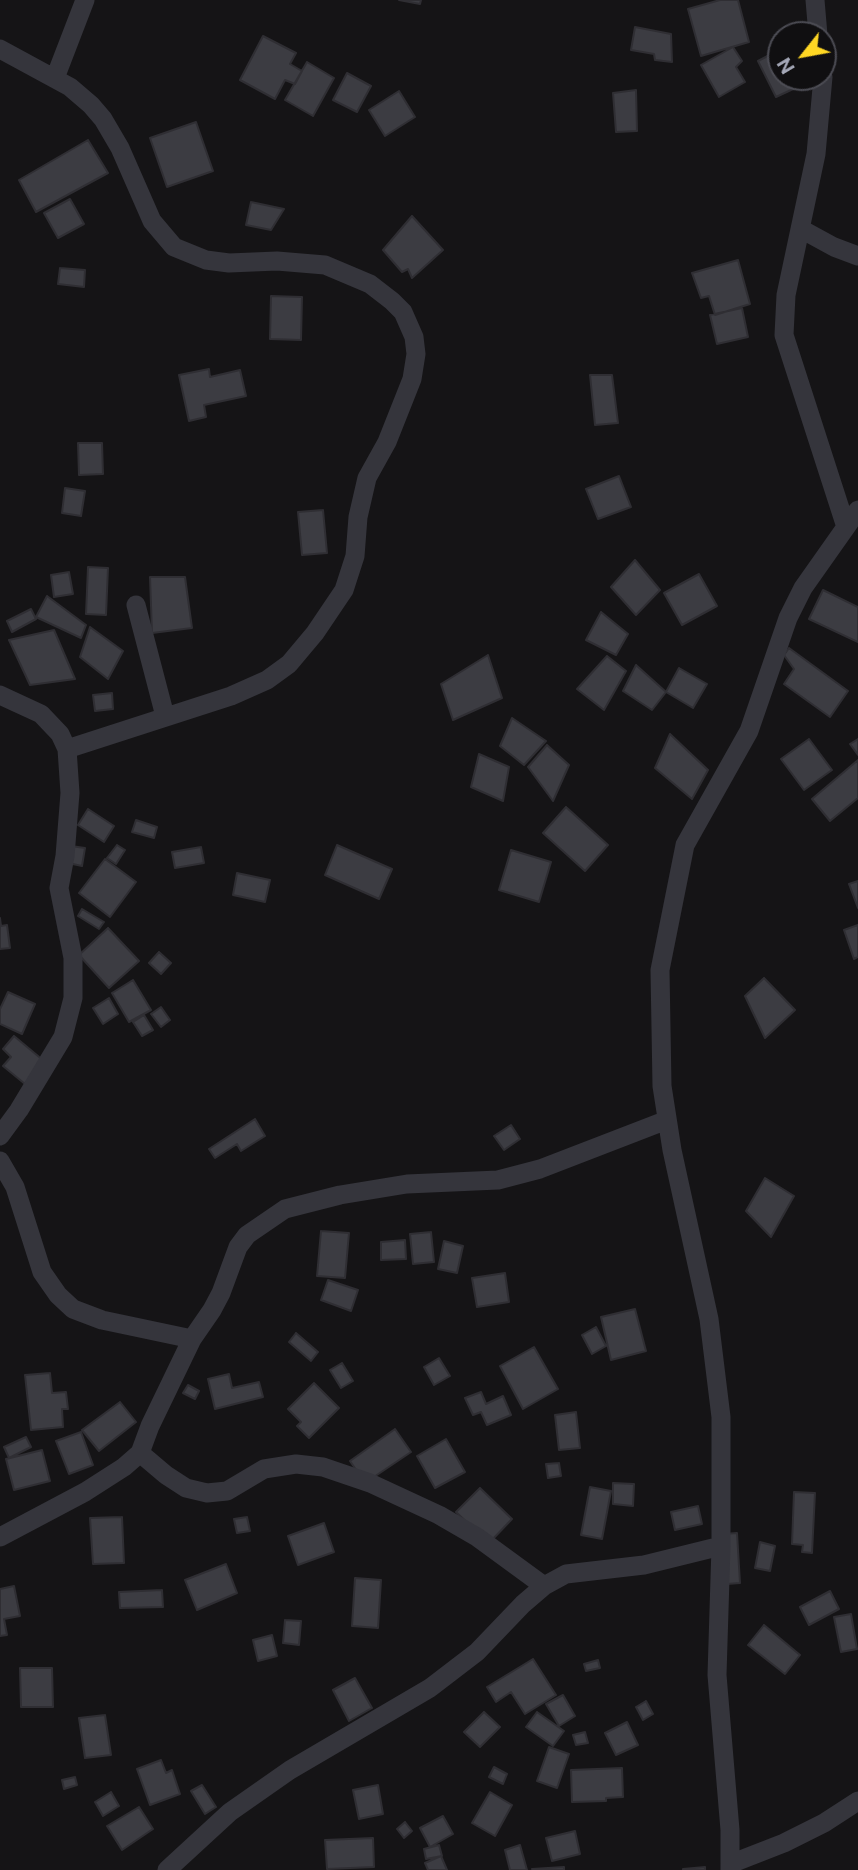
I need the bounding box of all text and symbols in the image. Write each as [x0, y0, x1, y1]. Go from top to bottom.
north arrow [767, 21, 837, 91]
text: N [772, 54, 799, 78]

